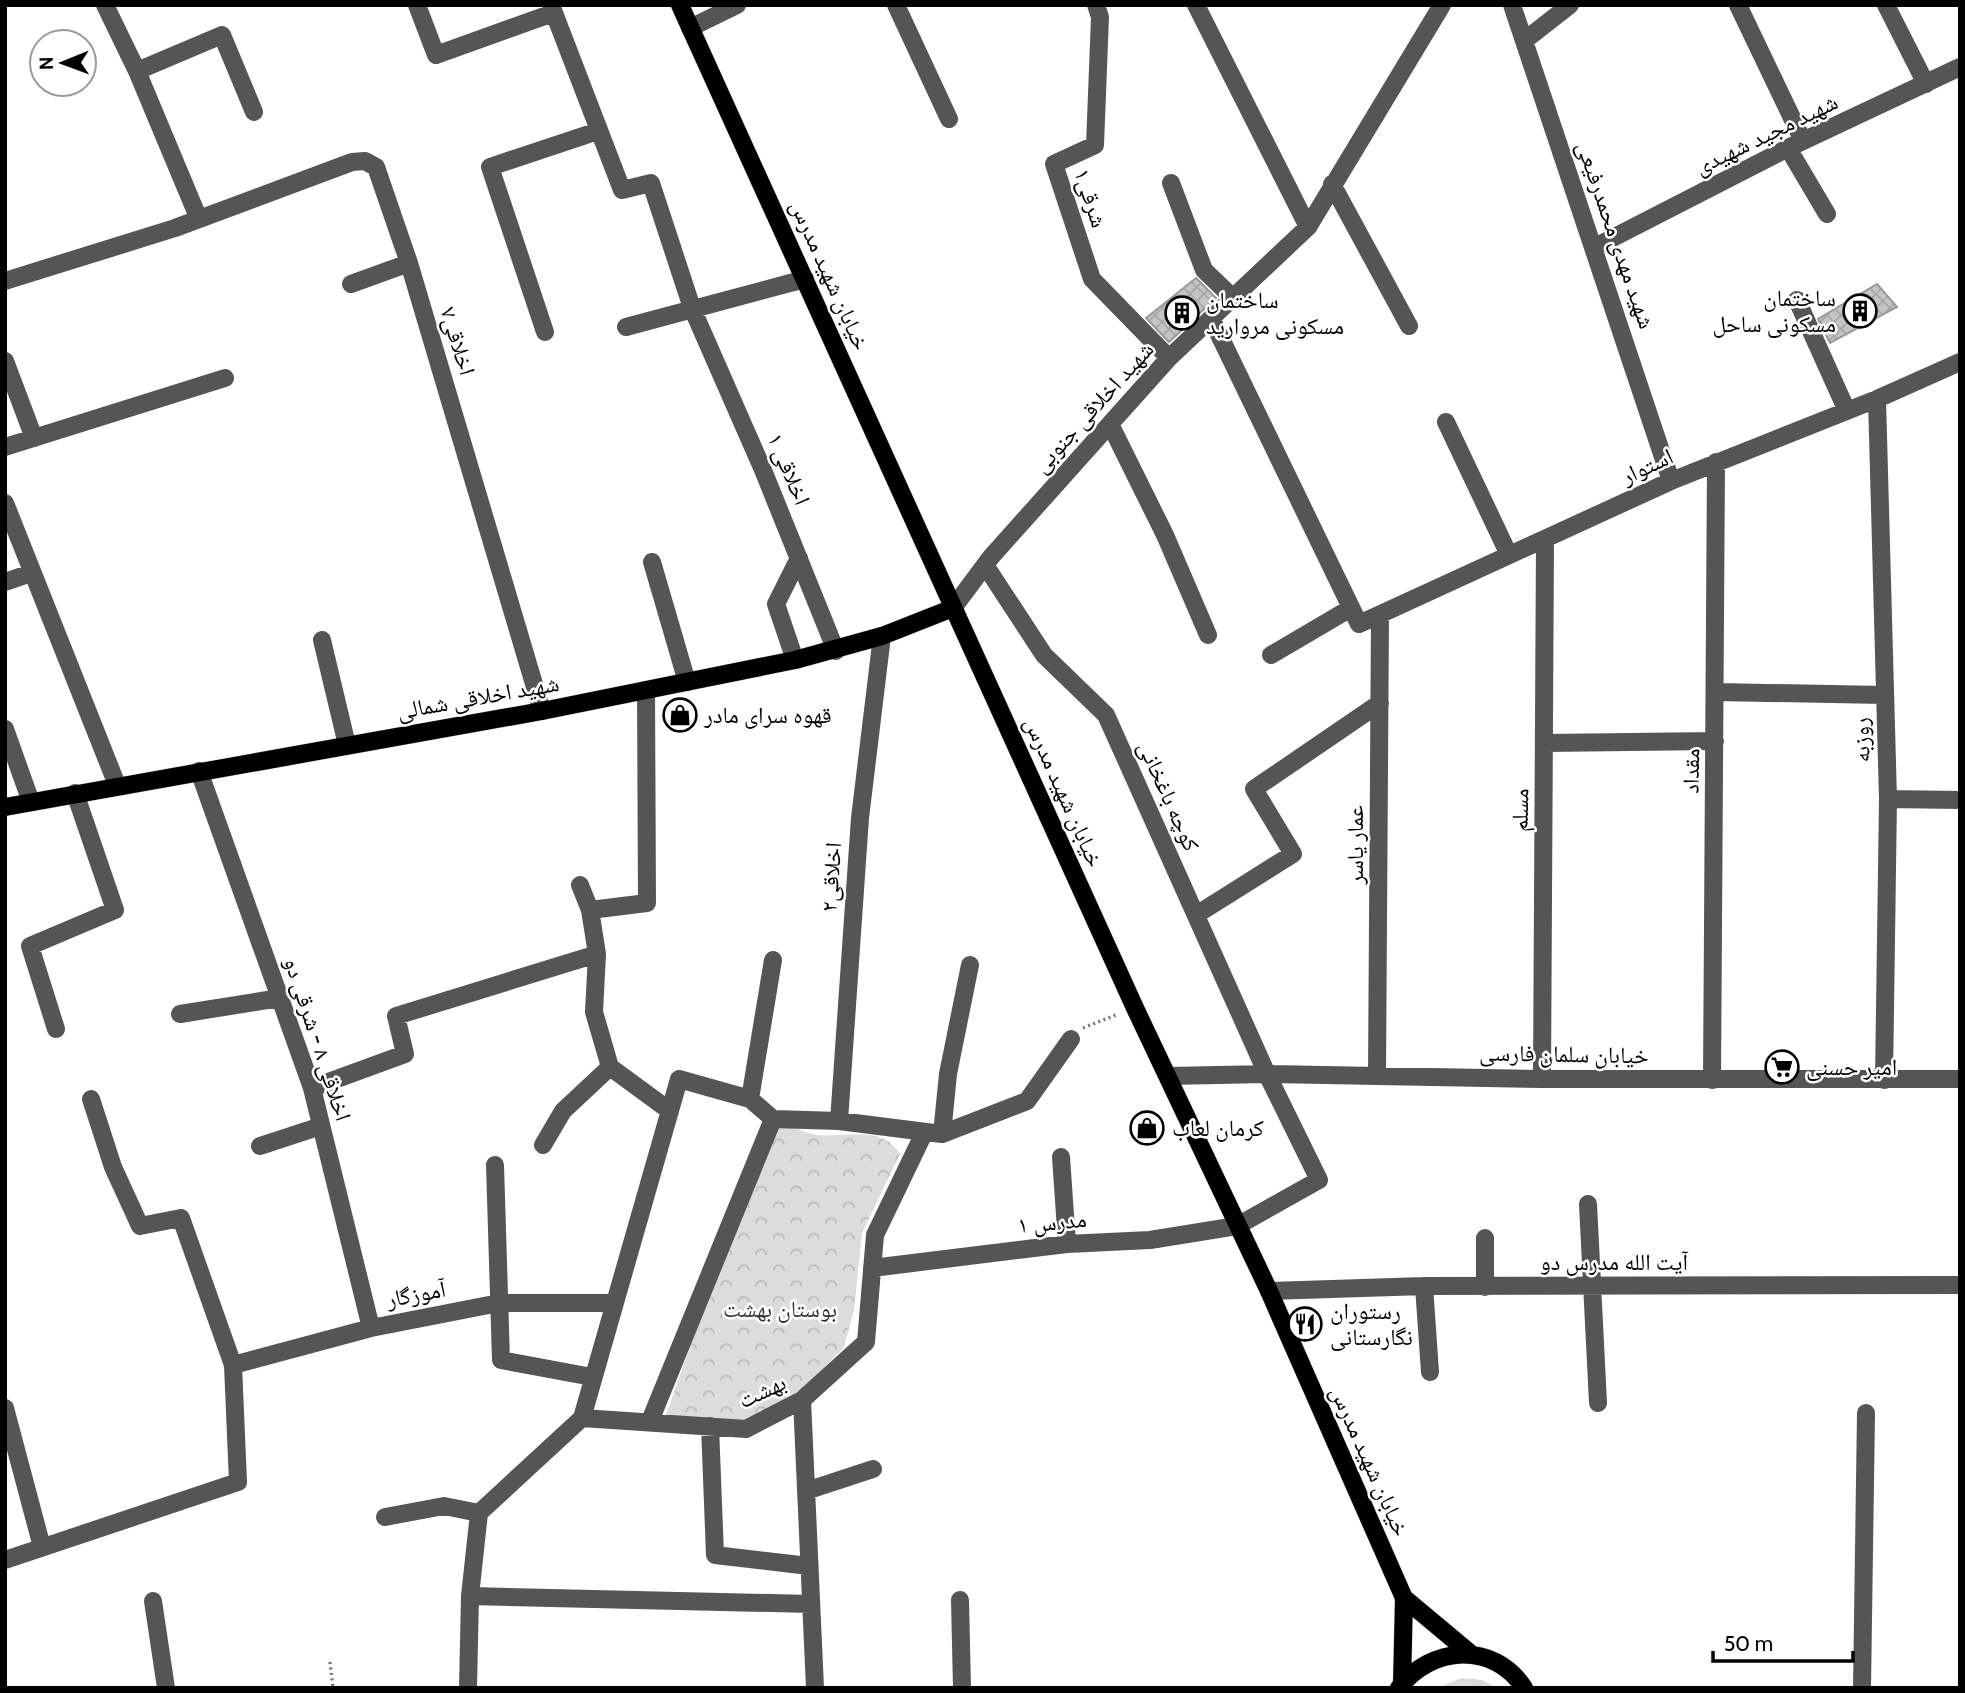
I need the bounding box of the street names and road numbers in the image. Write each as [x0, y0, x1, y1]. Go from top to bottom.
street label: شهید مجید شهیدی [1690, 87, 1842, 181]
street label: شهید مهدی محمدرفیعی [1571, 138, 1661, 332]
street label: شرقی۱ [1068, 165, 1114, 231]
street label: خیابان شهید مدرس [784, 196, 876, 354]
street label: اخلاقی۷ [434, 303, 482, 379]
street label: شهید اخلاقی جنوبی [1027, 335, 1159, 479]
street label: اخلاقی ۱ [761, 429, 817, 509]
street label: استوار [1616, 442, 1677, 491]
street label: شهید اخلاقی شمالی [395, 669, 561, 725]
street label: خیابان شهید مدرس [1018, 713, 1110, 871]
street label: روزبه [1846, 717, 1876, 763]
street label: کوچه باغخانی [1132, 737, 1206, 856]
street label: مقداد [1677, 748, 1705, 794]
street label: مسلم [1506, 788, 1536, 832]
street label: عمار یاسر [1341, 805, 1369, 886]
street label: اخلاقی۲ [815, 841, 847, 913]
street label: اخلاقی ۸ - شرقی دو [278, 954, 358, 1124]
street label: خیابان سلمان فارسی [1479, 1039, 1649, 1069]
street label: مدرس ۱ [1016, 1205, 1088, 1239]
street label: آیت الله مدرس دو [1540, 1248, 1689, 1276]
street label: آموزگار [383, 1274, 449, 1314]
street label: بهشت [734, 1368, 790, 1414]
street label: خیابان شهید مدرس [1324, 1382, 1416, 1540]

